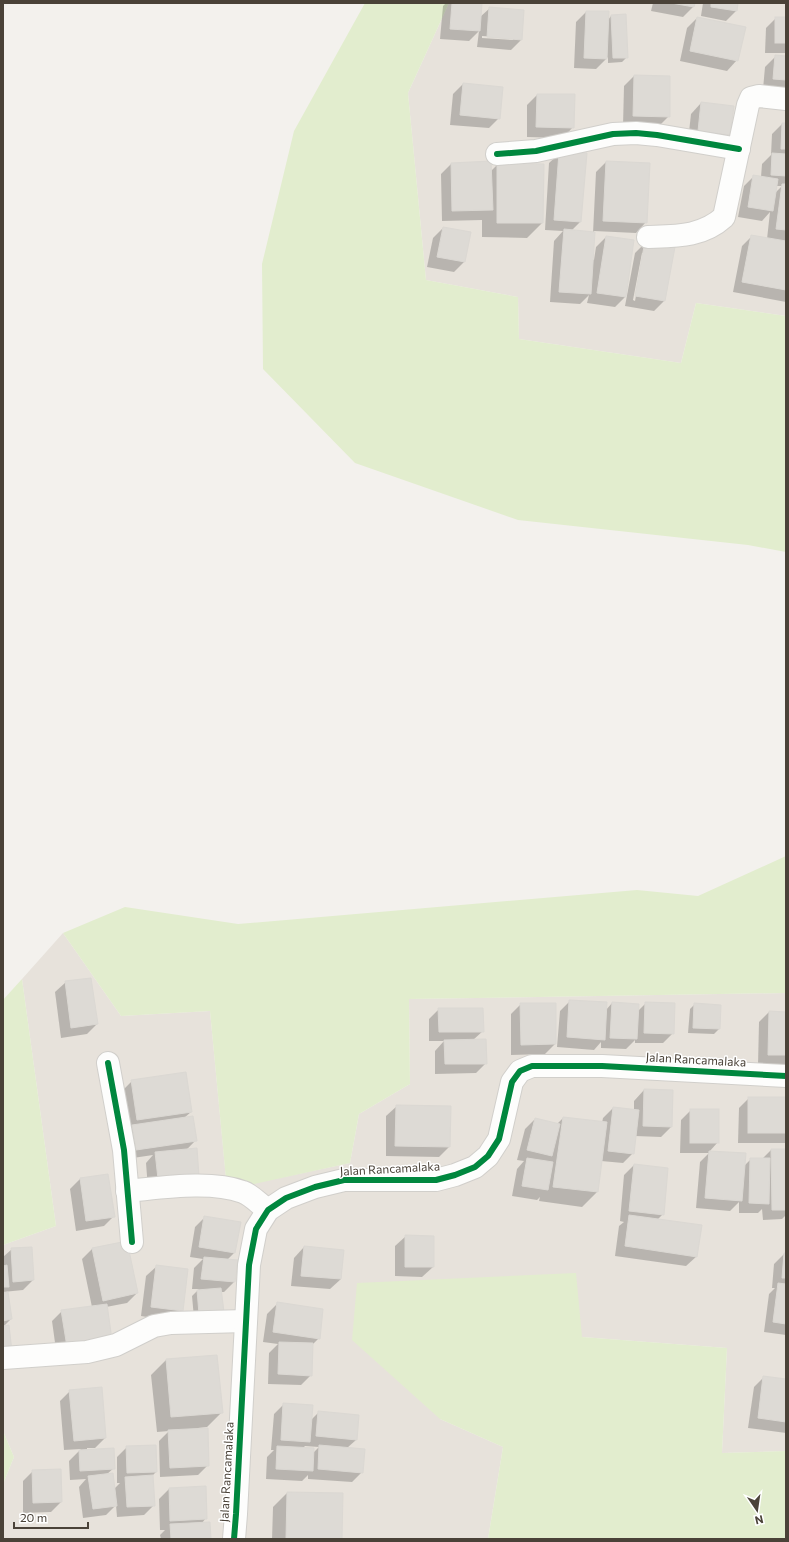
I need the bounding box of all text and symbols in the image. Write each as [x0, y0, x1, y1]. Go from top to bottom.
street label: Jalan Rancamalaka [645, 1049, 747, 1070]
street label: Jalan Rancamalaka [339, 1158, 441, 1179]
street label: Jalan Rancamalaka [216, 1421, 237, 1523]
north arrow [737, 1490, 777, 1530]
scale bar [14, 1504, 88, 1530]
text: 20 m [20, 1510, 47, 1524]
text: N [754, 1513, 765, 1527]

